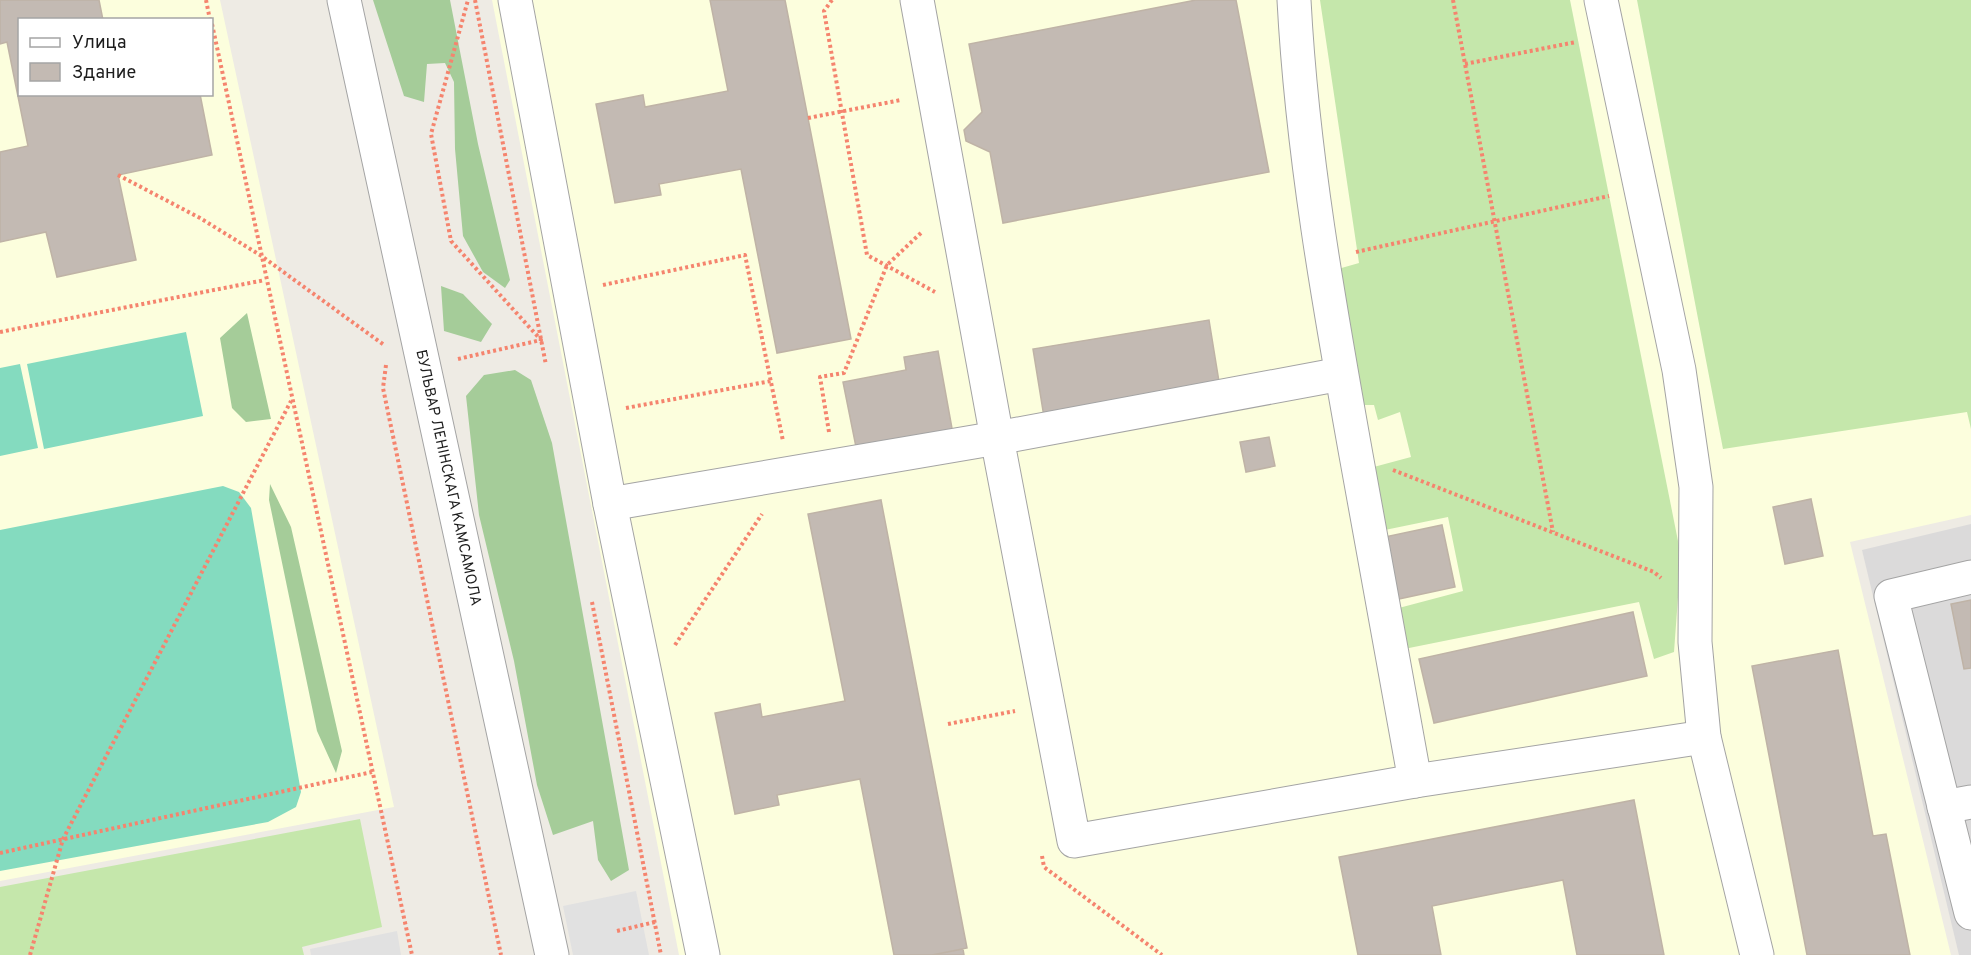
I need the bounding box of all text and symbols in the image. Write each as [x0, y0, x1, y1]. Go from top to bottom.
legend [18, 18, 213, 96]
text: Улица [72, 32, 126, 55]
text: Здание [72, 62, 136, 85]
street label: БУЛЬВАР ЛЕНІНСКАГА КАМСАМОЛА [411, 348, 485, 608]

